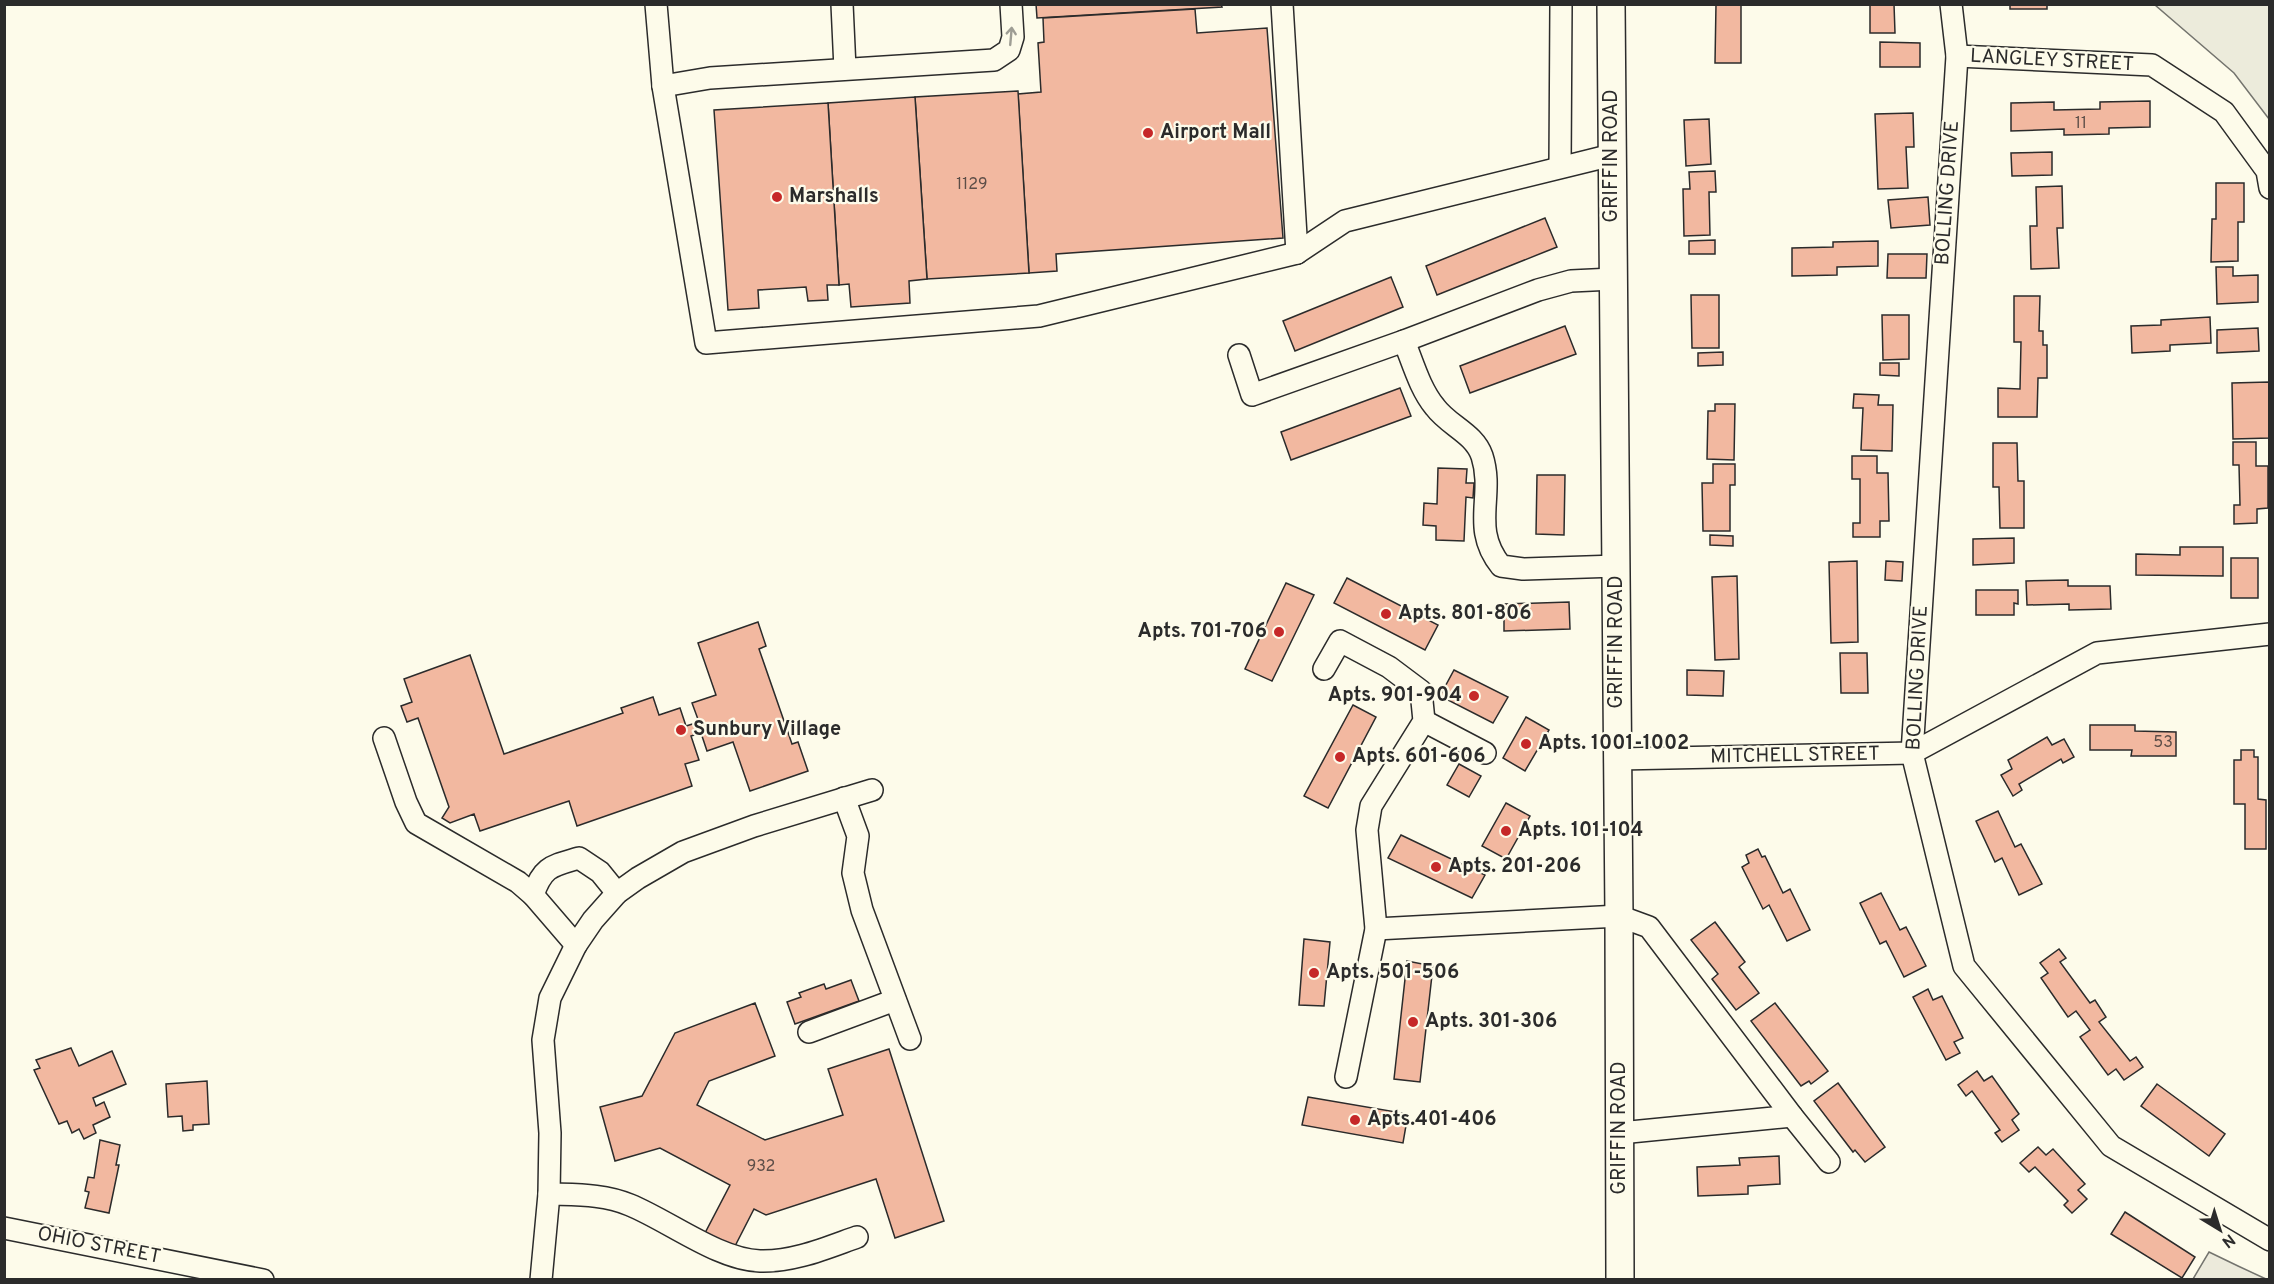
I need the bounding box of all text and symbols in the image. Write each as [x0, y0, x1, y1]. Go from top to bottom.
one-way arrow [1006, 27, 1017, 47]
street label: LANGLEY STREET [1969, 44, 2135, 78]
street label: GRIFFIN ROAD [1599, 89, 1625, 223]
house number: 11 [2075, 114, 2087, 134]
place label: Airport Mall [1160, 120, 1271, 146]
street label: BOLLING DRIVE [1930, 120, 1966, 266]
marker: Airport Mall [1141, 126, 1155, 140]
house number: 1129 [956, 175, 988, 195]
place label: Marshalls [789, 184, 879, 210]
marker: Marshalls [770, 190, 784, 204]
street label: GRIFFIN ROAD [1604, 575, 1630, 709]
place label: Apts. 801-806 [1398, 601, 1531, 627]
street label: BOLLING DRIVE [1901, 605, 1935, 751]
marker: Apts. 801-806 [1379, 607, 1393, 621]
place label: Apts. 701-706 [1138, 619, 1267, 645]
marker: Apts. 701-706 [1272, 625, 1286, 639]
place label: Apts. 901-904 [1328, 683, 1462, 709]
marker: Apts. 901-904 [1467, 689, 1481, 703]
place label: Sunbury Village [693, 717, 841, 743]
marker: Sunbury Village [674, 723, 688, 737]
place label: Apts. 1001-1002 [1538, 731, 1689, 757]
house number: 53 [2153, 733, 2173, 753]
marker: Apts. 1001-1002 [1519, 737, 1533, 751]
street label: MITCHELL STREET [1710, 742, 1880, 770]
place label: Apts. 601-606 [1352, 744, 1485, 770]
marker: Apts. 601-606 [1333, 750, 1347, 764]
place label: Apts. 101-104 [1518, 818, 1643, 844]
marker: Apts. 101-104 [1499, 824, 1513, 838]
place label: Apts. 201-206 [1448, 854, 1581, 880]
marker: Apts. 201-206 [1429, 860, 1443, 874]
place label: Apts. 501-506 [1326, 960, 1459, 986]
marker: Apts. 501-506 [1307, 966, 1321, 980]
place label: Apts. 301-306 [1425, 1009, 1557, 1035]
marker: Apts. 301-306 [1406, 1015, 1420, 1029]
street label: GRIFFIN ROAD [1607, 1061, 1633, 1195]
place label: Apts.401-406 [1367, 1107, 1497, 1133]
marker: Apts.401-406 [1348, 1113, 1362, 1127]
house number: 932 [747, 1157, 775, 1177]
north arrow [2190, 1200, 2250, 1260]
street label: OHIO STREET [35, 1221, 163, 1271]
text: N [2217, 1229, 2239, 1252]

